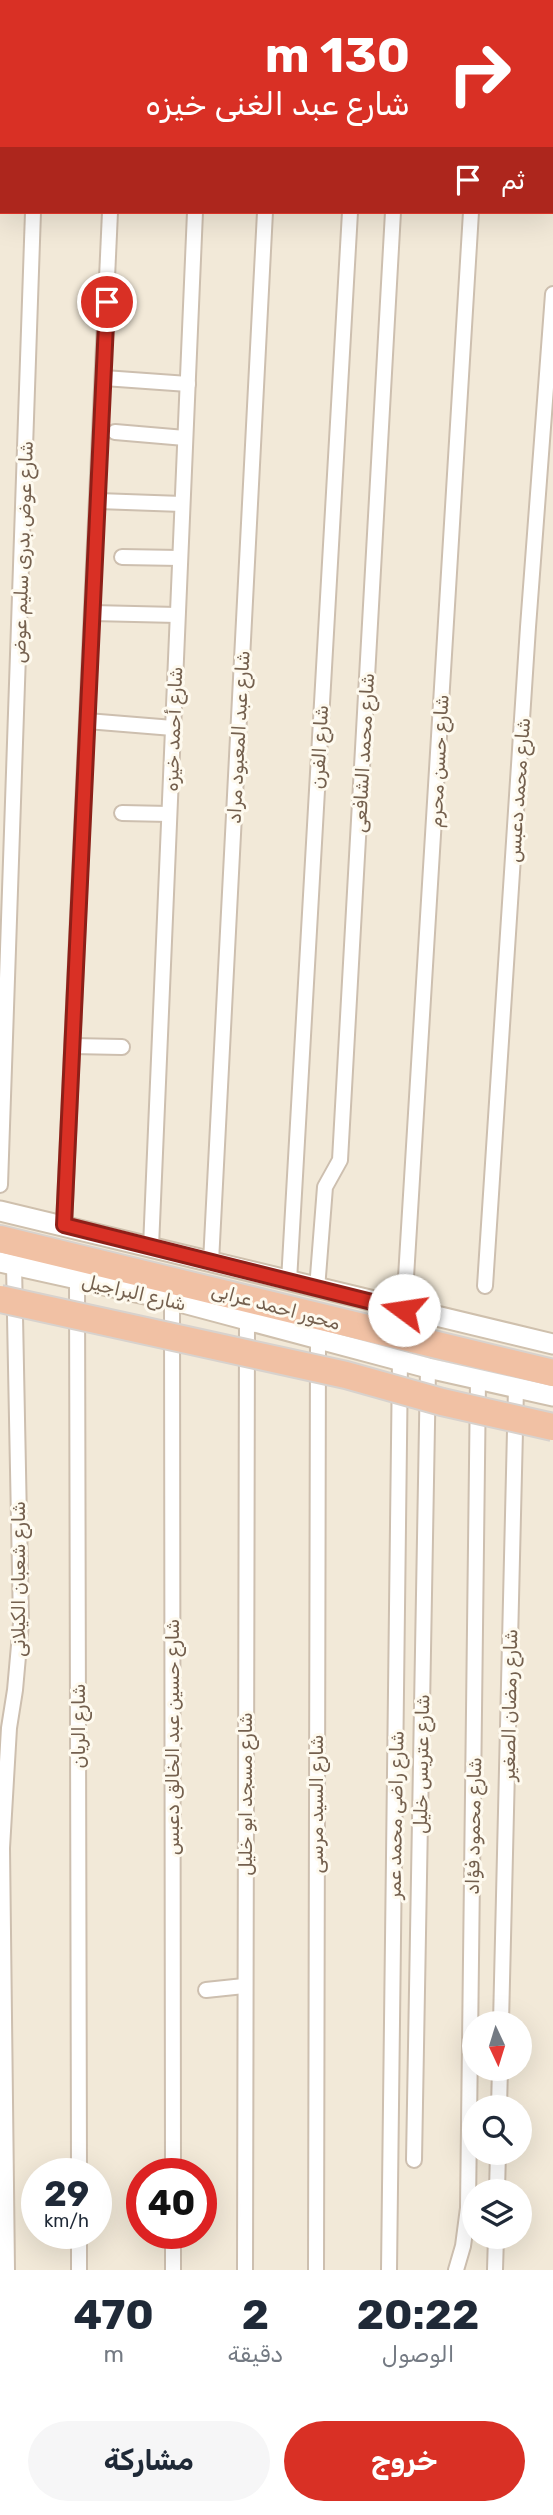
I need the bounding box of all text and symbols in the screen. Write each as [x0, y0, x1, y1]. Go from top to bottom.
text: 130 m [265, 26, 410, 84]
icon: right [434, 28, 525, 119]
text: شارع عبد الغنى خيزه [145, 85, 410, 123]
icon: arrive [449, 161, 487, 199]
text: ثم [501, 165, 525, 196]
pin [77, 272, 137, 332]
icon: arrive [88, 283, 126, 321]
street label: شارع عوض بدرى سليم عوض [7, 440, 40, 664]
street label: شارع عبد المعبود مراد [222, 650, 257, 824]
street label: شارع أحمد خيزه [160, 666, 189, 792]
street label: شارع محمد الشافعى [348, 672, 381, 834]
street label: شارع حسن محرم [424, 694, 455, 828]
street label: شارع الفرن [306, 704, 335, 790]
street label: شارع محمد دعبس [502, 717, 537, 863]
street label: شارع البراجيل [79, 1269, 188, 1318]
position arrow [367, 1273, 441, 1347]
street label: محور احمد عرابى [209, 1278, 343, 1335]
street label: شارع شعبان الكيلانى [7, 1501, 32, 1657]
street label: شارع حسين عبد الخالق دعبس [161, 1619, 186, 1855]
street label: شارع رمضان الصغير [497, 1629, 524, 1782]
street label: شارع الريان [67, 1684, 92, 1768]
street label: شارع عتريس خليل [409, 1694, 436, 1834]
street label: شارع مسجد ابو خليل [234, 1712, 259, 1876]
street label: شارع راضى محمد عمر [383, 1731, 410, 1900]
street label: شارع السيد مرسى [305, 1734, 330, 1874]
street label: شارع محمود فؤاد [461, 1757, 488, 1895]
north arrow [462, 2011, 532, 2081]
map controls [462, 2011, 532, 2249]
button: search [462, 2095, 532, 2165]
speed limit sign: 40 [126, 2158, 217, 2249]
text: 29 [44, 2173, 89, 2215]
button: layers [462, 2179, 532, 2249]
text: km/h [44, 2210, 89, 2232]
text: 470 [74, 2290, 154, 2340]
text: 2 [242, 2290, 269, 2340]
text: 20:22 [357, 2290, 479, 2340]
text: m [104, 2340, 124, 2368]
text: دقيقة [227, 2340, 283, 2368]
text: الوصول [382, 2340, 454, 2368]
button: مشاركة [28, 2421, 270, 2501]
button: خروج [284, 2421, 525, 2501]

